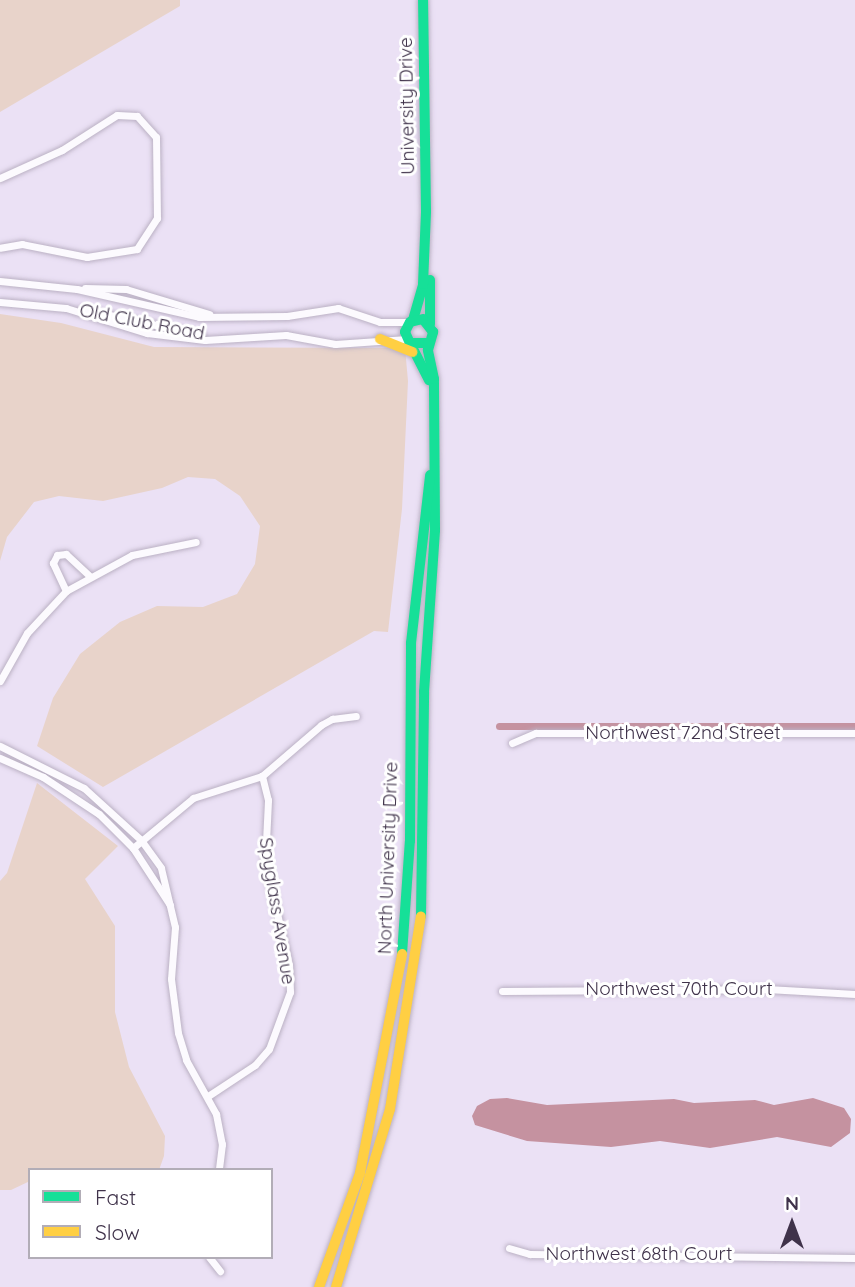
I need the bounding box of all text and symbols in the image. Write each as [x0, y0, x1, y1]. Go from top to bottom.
street label: University Drive [394, 37, 420, 175]
street label: Old Club Road [78, 299, 206, 345]
street label: Northwest 72nd Street [585, 722, 781, 744]
street label: North University Drive [373, 761, 403, 955]
street label: Spyglass Avenue [254, 836, 300, 986]
street label: Northwest 70th Court [585, 978, 773, 1000]
legend [28, 1168, 273, 1259]
text: Fast [95, 1184, 136, 1210]
north arrow [757, 1189, 827, 1259]
text: N [785, 1191, 799, 1215]
text: Slow [95, 1219, 140, 1245]
street label: Northwest 68th Court [546, 1243, 732, 1265]

